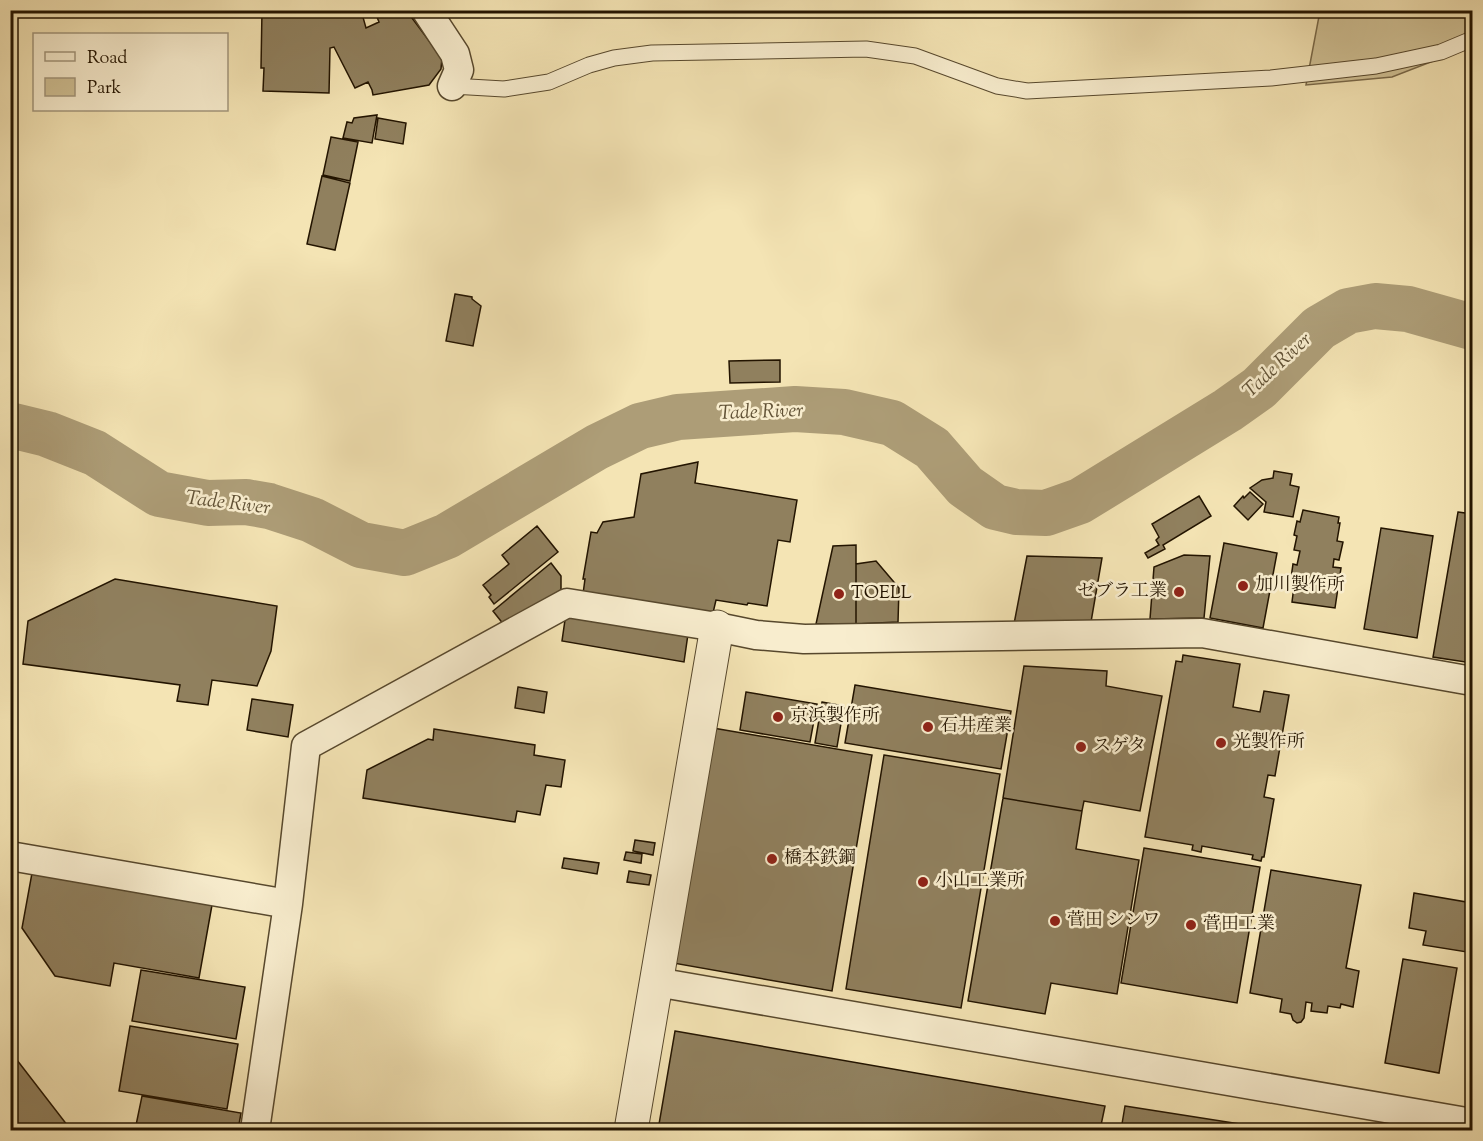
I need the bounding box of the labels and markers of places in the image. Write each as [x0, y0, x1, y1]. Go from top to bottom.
place label: 加川製作所 [1255, 573, 1345, 599]
place label: ゼブラ工業 [1077, 579, 1167, 605]
marker: 加川製作所 [1236, 579, 1250, 593]
place label: TOELL [851, 581, 912, 607]
marker: ゼブラ工業 [1172, 585, 1186, 599]
marker: TOELL [832, 587, 846, 601]
place label: 京浜製作所 [790, 704, 880, 730]
marker: 京浜製作所 [771, 710, 785, 724]
place label: 石井産業 [940, 714, 1012, 740]
marker: 石井産業 [921, 720, 935, 734]
place label: 光製作所 [1233, 730, 1305, 756]
place label: スゲタ [1093, 734, 1146, 760]
marker: 光製作所 [1214, 736, 1228, 750]
marker: スゲタ [1074, 740, 1088, 754]
place label: 橋本鉄鋼 [784, 846, 856, 872]
marker: 橋本鉄鋼 [765, 852, 779, 866]
place label: 小山工業所 [935, 869, 1025, 895]
marker: 小山工業所 [916, 875, 930, 889]
place label: 菅田 シンワ [1067, 908, 1160, 934]
place label: 菅田工業 [1203, 912, 1275, 938]
marker: 菅田 シンワ [1048, 914, 1062, 928]
marker: 菅田工業 [1184, 918, 1198, 932]

